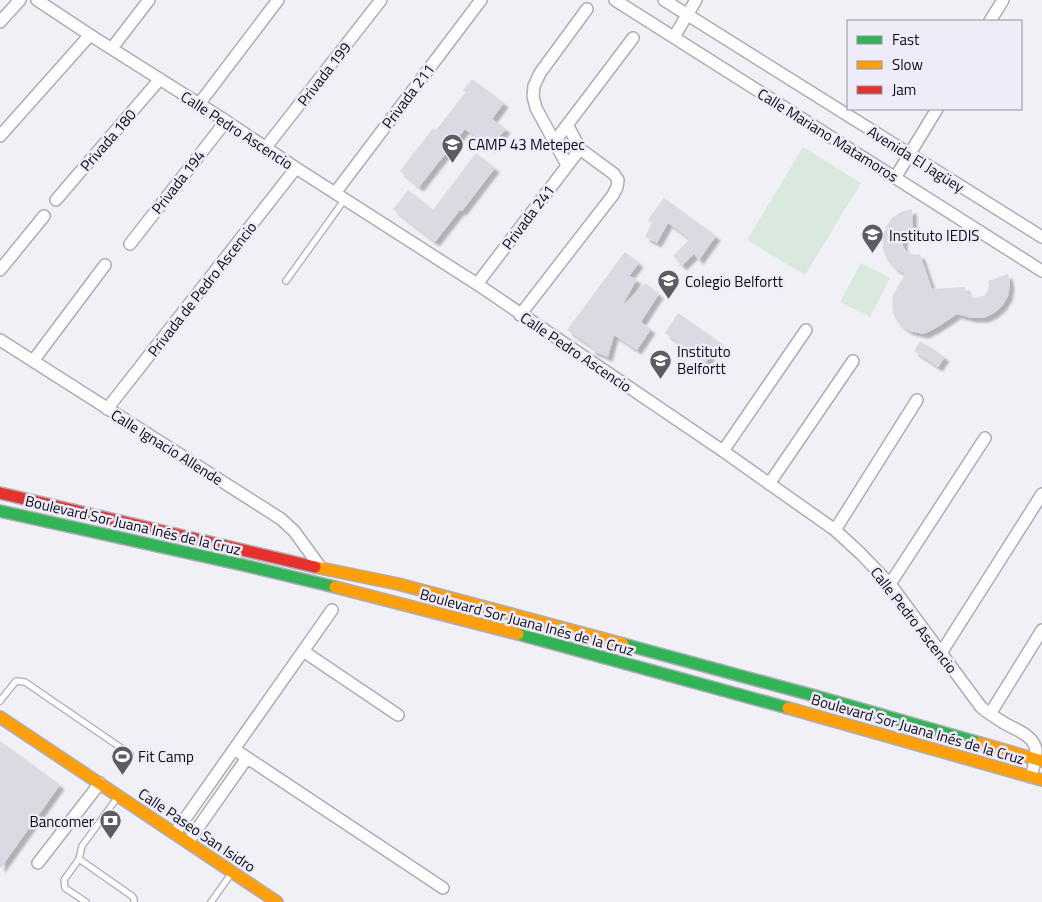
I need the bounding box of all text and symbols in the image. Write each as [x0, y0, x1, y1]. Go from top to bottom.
legend [847, 20, 1022, 110]
text: Fast [892, 28, 920, 51]
street label: Privada 199 [292, 37, 356, 111]
text: Slow [892, 53, 923, 76]
street label: Privada 211 [376, 59, 440, 133]
text: Jam [892, 78, 916, 101]
street label: Calle Mariano Matamoros [753, 82, 903, 188]
street label: Calle Pedro Ascencio [176, 85, 298, 175]
street label: Privada 180 [74, 104, 142, 176]
street label: Avenida El Jagüey [863, 120, 969, 198]
school or university icon: CAMP 43 Metepec [440, 132, 464, 163]
place label: CAMP 43 Metepec [468, 133, 585, 156]
street label: Privada 194 [146, 145, 210, 219]
street label: Privada 241 [496, 180, 560, 254]
street label: Privada de Pedro Ascencio [142, 216, 262, 361]
school or university icon: Instituto IEDIS [861, 223, 885, 254]
place label: Instituto IEDIS [889, 224, 979, 247]
school or university icon: Colegio Belfortt [657, 269, 681, 300]
place label: Colegio Belfortt [685, 270, 784, 293]
street label: Calle Pedro Ascencio [516, 306, 636, 398]
place label: Instituto Belfortt [677, 340, 731, 380]
school or university icon: Instituto Belfortt [649, 348, 673, 379]
street label: Calle Ignacio Allende [106, 403, 228, 491]
street label: Boulevard Sor Juana Inés de la Cruz [23, 489, 243, 561]
street label: Calle Pedro Ascencio [865, 562, 963, 678]
street label: Boulevard Sor Juana Inés de la Cruz [417, 582, 637, 662]
street label: Boulevard Sor Juana Inés de la Cruz [809, 688, 1027, 771]
sports icon: Fit Camp [110, 744, 134, 775]
place label: Fit Camp [138, 745, 194, 768]
street label: Calle Paseo San Isidro [134, 782, 260, 878]
bank icon: Bancomer [98, 809, 122, 840]
place label: Bancomer [30, 810, 94, 833]

